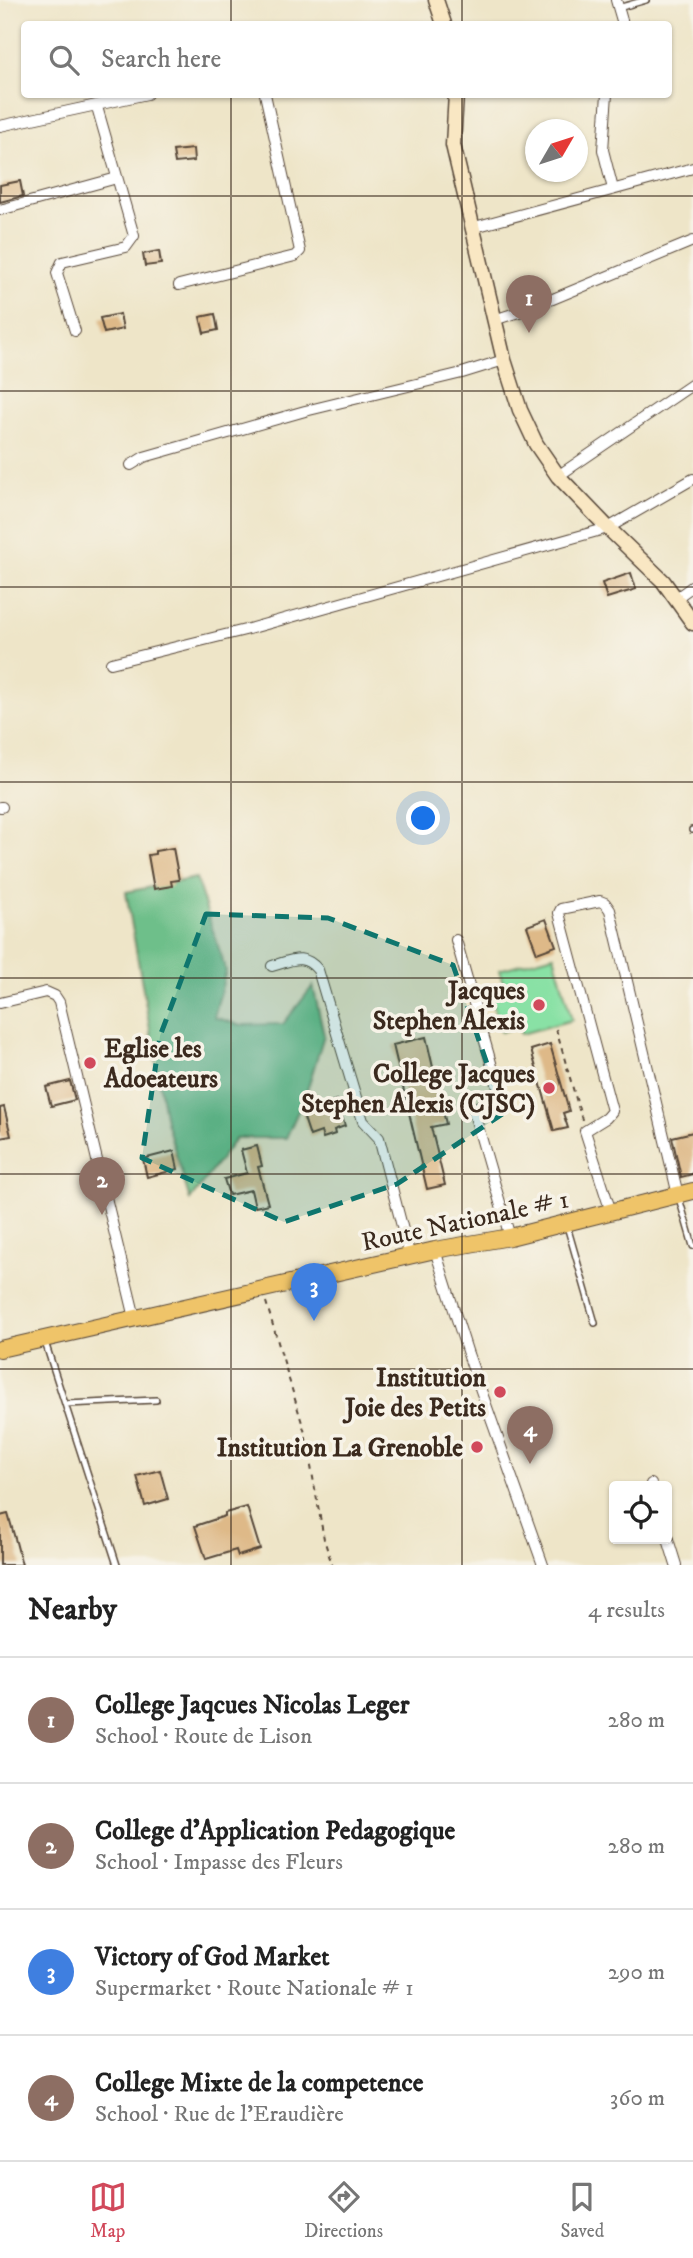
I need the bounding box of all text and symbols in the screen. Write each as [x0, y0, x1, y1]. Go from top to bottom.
search box [21, 21, 672, 98]
icon: search [45, 41, 83, 79]
text: Search here [101, 43, 221, 76]
north arrow [525, 119, 588, 182]
pin: 1 [506, 275, 552, 333]
your location [406, 801, 440, 835]
place label: Jacques Stephen Alexis [373, 975, 525, 1038]
marker: Jacques Stephen Alexis [531, 997, 547, 1013]
place label: Eglise les Adoeateurs [103, 1033, 218, 1096]
marker: Eglise les Adoeateurs [82, 1055, 98, 1071]
place label: College Jacques Stephen Alexis (CJSC) [301, 1058, 535, 1121]
marker: College Jacques Stephen Alexis (CJSC) [541, 1080, 557, 1096]
pin: 2 [79, 1157, 125, 1215]
street label: Route Nationale # 1 [359, 1183, 572, 1260]
pin: 3 [291, 1263, 337, 1321]
place label: Institution Joie des Petits [342, 1362, 486, 1425]
marker: Institution Joie des Petits [492, 1384, 508, 1400]
pin: 4 [507, 1406, 553, 1464]
place label: Institution La Grenoble [217, 1432, 463, 1465]
marker: Institution La Grenoble [469, 1439, 485, 1455]
map controls [609, 1481, 672, 1544]
button: locate [609, 1481, 672, 1544]
text: Nearby [28, 1592, 117, 1629]
text: 4 results [588, 1596, 665, 1625]
text: College Jaqcues Nicolas Leger [95, 1689, 409, 1722]
text: 1 [47, 1706, 55, 1735]
text: 280 m [608, 1706, 665, 1735]
text: School · Route de Lison [95, 1722, 312, 1751]
text: College d'Application Pedagogique [95, 1815, 455, 1848]
text: 2 [45, 1832, 57, 1861]
text: 280 m [608, 1832, 665, 1861]
text: School · Impasse des Fleurs [95, 1848, 343, 1877]
text: Victory of God Market [95, 1941, 330, 1974]
text: 3 [47, 1958, 55, 1987]
text: 290 m [608, 1958, 665, 1987]
text: Supermarket · Route Nationale # 1 [95, 1974, 414, 2003]
text: College Mixte de la competence [95, 2067, 424, 2100]
text: 4 [44, 2084, 58, 2113]
text: 360 m [610, 2084, 665, 2113]
text: School · Rue de l'Eraudière [95, 2100, 344, 2129]
tab: Map [89, 2178, 127, 2243]
tab: Directions [304, 2178, 383, 2243]
tab: Saved [561, 2178, 604, 2243]

